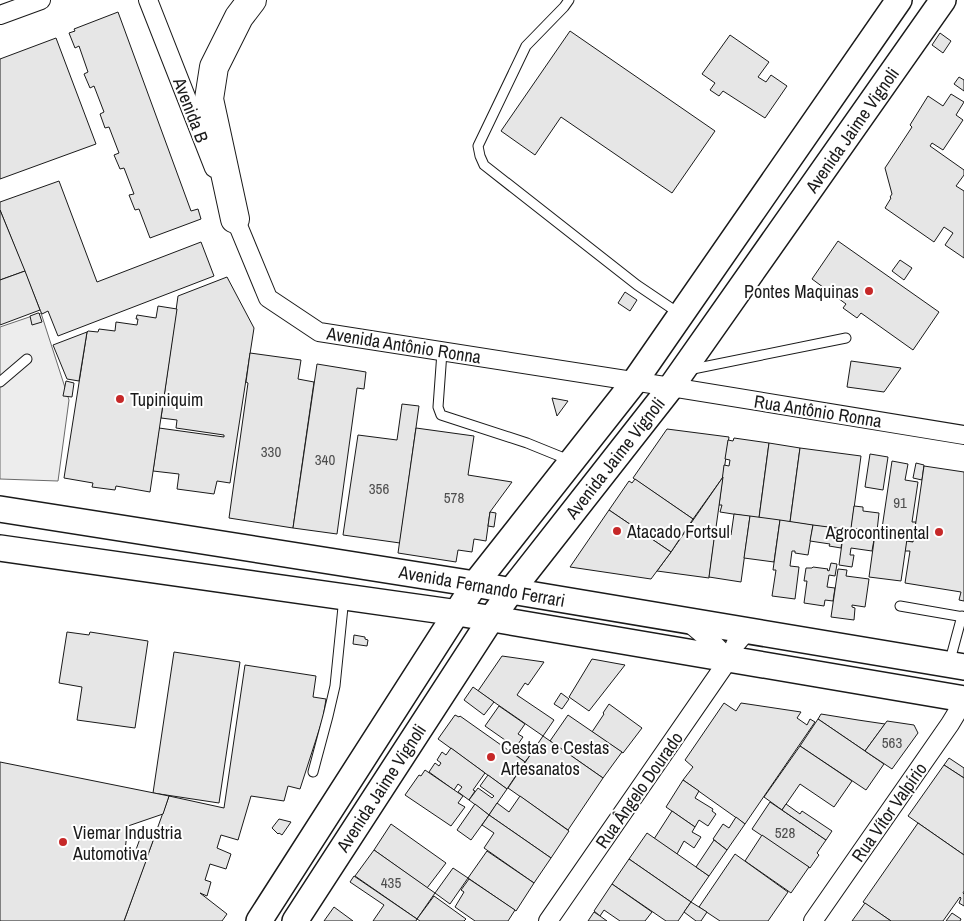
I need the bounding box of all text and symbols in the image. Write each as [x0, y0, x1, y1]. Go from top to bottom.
street label: Avenida Jaime Vignoli [799, 62, 905, 199]
street label: Avenida B [167, 73, 215, 146]
place label: Pontes Maquinas [744, 279, 859, 304]
marker: Pontes Maquinas [863, 285, 875, 297]
street label: Avenida Antônio Ronna [324, 320, 483, 370]
place label: Tupiniquim [130, 387, 203, 412]
street label: Rua Antônio Ronna [752, 389, 884, 433]
street label: Avenida Jaime Vignoli [559, 392, 670, 525]
marker: Tupiniquim [114, 393, 126, 405]
house number: 330 [261, 441, 281, 462]
house number: 340 [315, 449, 335, 470]
house number: 356 [369, 478, 389, 499]
house number: 578 [444, 487, 464, 508]
house number: 91 [893, 492, 907, 513]
place label: Atacado Fortsul [626, 519, 730, 544]
place label: Agrocontinental [825, 520, 929, 545]
marker: Atacado Fortsul [611, 525, 623, 537]
marker: Agrocontinental [933, 526, 945, 538]
street label: Avenida Fernando Ferrari [396, 559, 567, 613]
street label: Avenida Jaime Vignoli [330, 719, 432, 858]
street label: Rua Ângelo Dourado [589, 727, 689, 853]
house number: 563 [882, 732, 902, 753]
place label: Cestas e Cestas Artesanatos [500, 735, 609, 781]
marker: Cestas e Cestas Artesanatos [485, 751, 497, 763]
street label: Rua Vítor Valpírio [845, 757, 933, 867]
place label: Viemar Industria Automotiva [72, 820, 182, 866]
house number: 528 [775, 822, 795, 843]
marker: Viemar Industria Automotiva [57, 836, 69, 848]
house number: 435 [381, 872, 401, 893]

